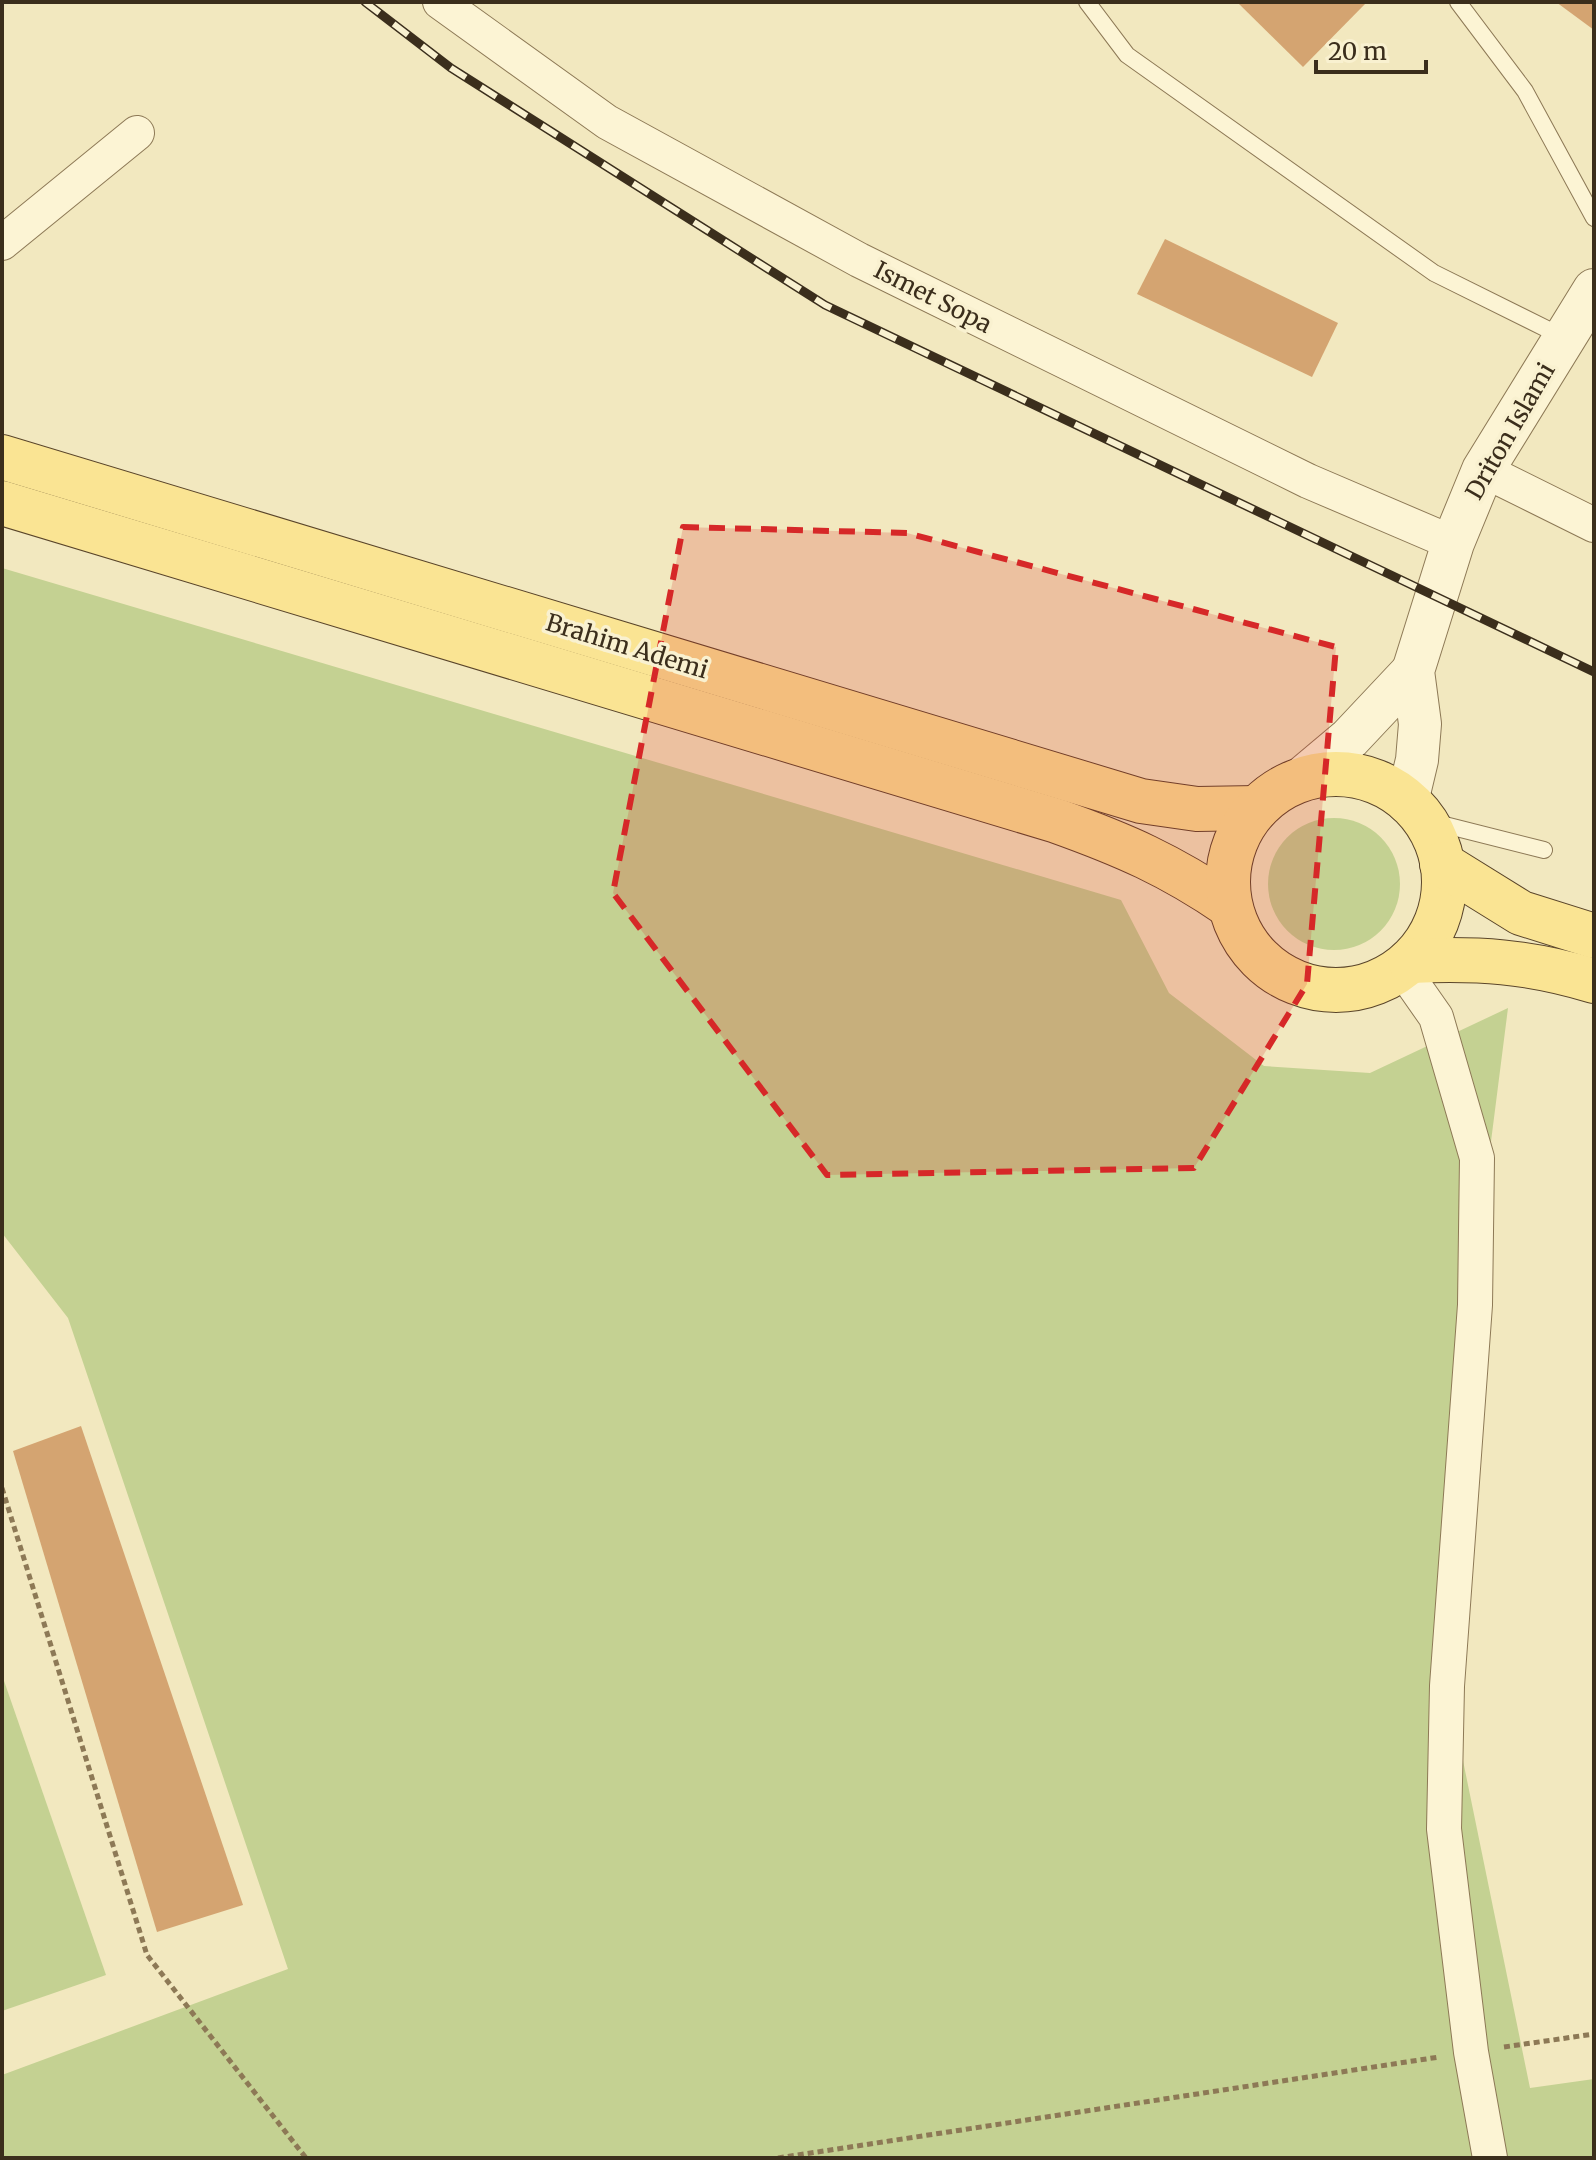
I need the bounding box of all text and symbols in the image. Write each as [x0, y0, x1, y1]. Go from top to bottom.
scale bar [1316, 24, 1426, 74]
text: 20 m [1328, 36, 1387, 67]
street label: Ismet Sopa [869, 254, 997, 340]
street label: Driton Islami [1458, 357, 1562, 505]
street label: Brahim Ademi [542, 607, 712, 685]

